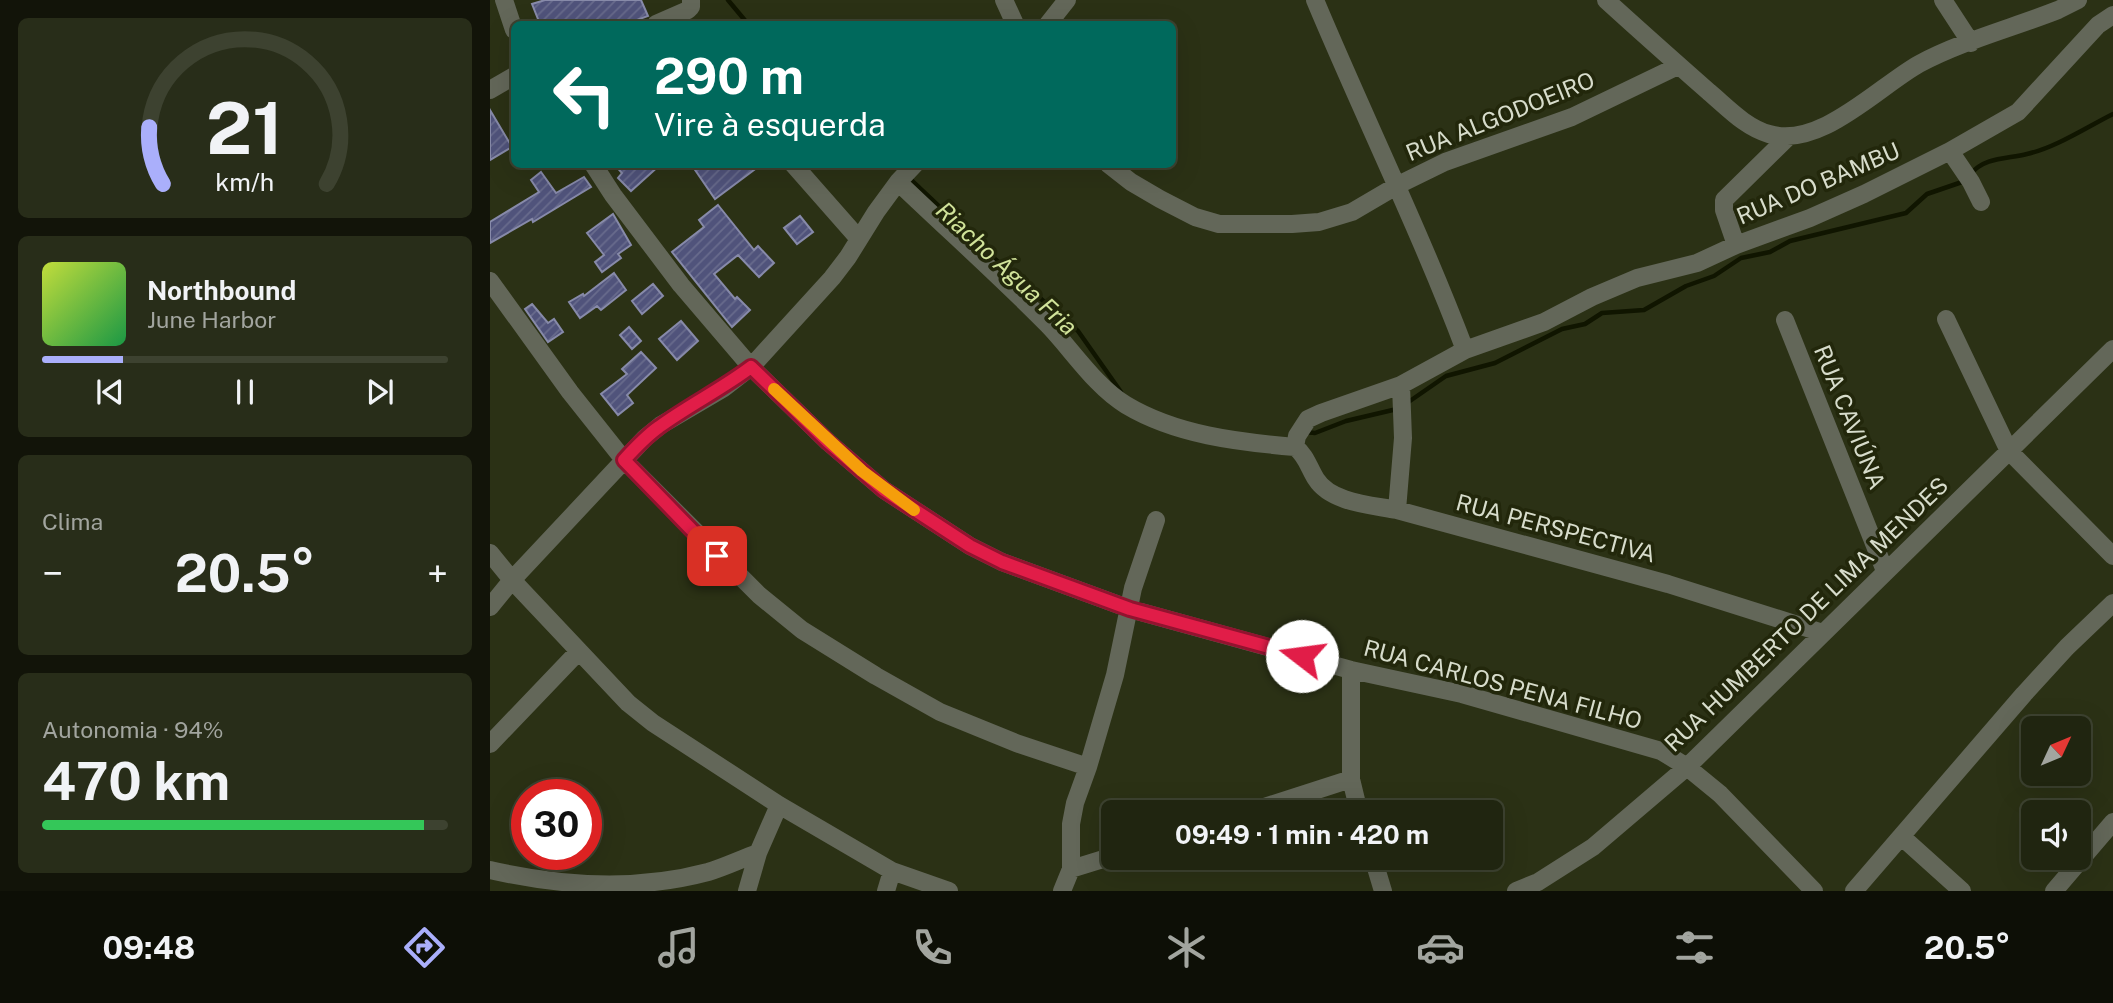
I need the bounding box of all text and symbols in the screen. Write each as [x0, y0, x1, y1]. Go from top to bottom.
text: 290 m [654, 47, 804, 105]
icon: left [539, 49, 630, 140]
street label: RUA ALGODOEIRO [1402, 66, 1598, 166]
text: 21 [206, 86, 284, 171]
text: Vire à esquerda [654, 106, 886, 143]
street label: RUA DO BAMBU [1732, 137, 1904, 229]
text: km/h [216, 167, 274, 197]
water label: Riacho Água Fria [931, 196, 1083, 340]
text: Northbound [147, 275, 296, 306]
text: June Harbor [147, 306, 276, 333]
street label: RUA CAVIÚNA [1809, 341, 1891, 493]
icon: previous [91, 373, 129, 411]
icon: pause [226, 373, 264, 411]
icon: next [361, 373, 399, 411]
street label: RUA HUMBERTO DE LIMA MENDES [1659, 471, 1953, 757]
street label: RUA PERSPECTIVA [1453, 488, 1659, 568]
text: Clima [42, 508, 103, 535]
pin [687, 526, 747, 586]
icon: arrive [698, 537, 736, 575]
text: 20.5° [175, 543, 315, 604]
text: − [42, 551, 63, 596]
text: + [427, 551, 448, 596]
position arrow [1265, 619, 1339, 693]
street label: RUA CARLOS PENA FILHO [1361, 634, 1645, 734]
text: Autonomia · 94% [42, 716, 224, 743]
north arrow [2021, 716, 2091, 786]
map controls [2021, 716, 2091, 870]
text: 470 km [42, 751, 230, 812]
speed limit sign: 30 [511, 779, 602, 870]
button: sound [2021, 800, 2091, 870]
text: 09:49 · 1 min · 420 m [1175, 819, 1429, 850]
icon: directions [400, 923, 449, 972]
icon: music [654, 923, 703, 972]
icon: phone [908, 923, 957, 972]
icon: climate [1162, 923, 1211, 972]
icon: car [1416, 923, 1465, 972]
icon: filters [1670, 923, 1719, 972]
text: 09:48 [103, 929, 195, 966]
text: 20.5° [1924, 929, 2010, 966]

